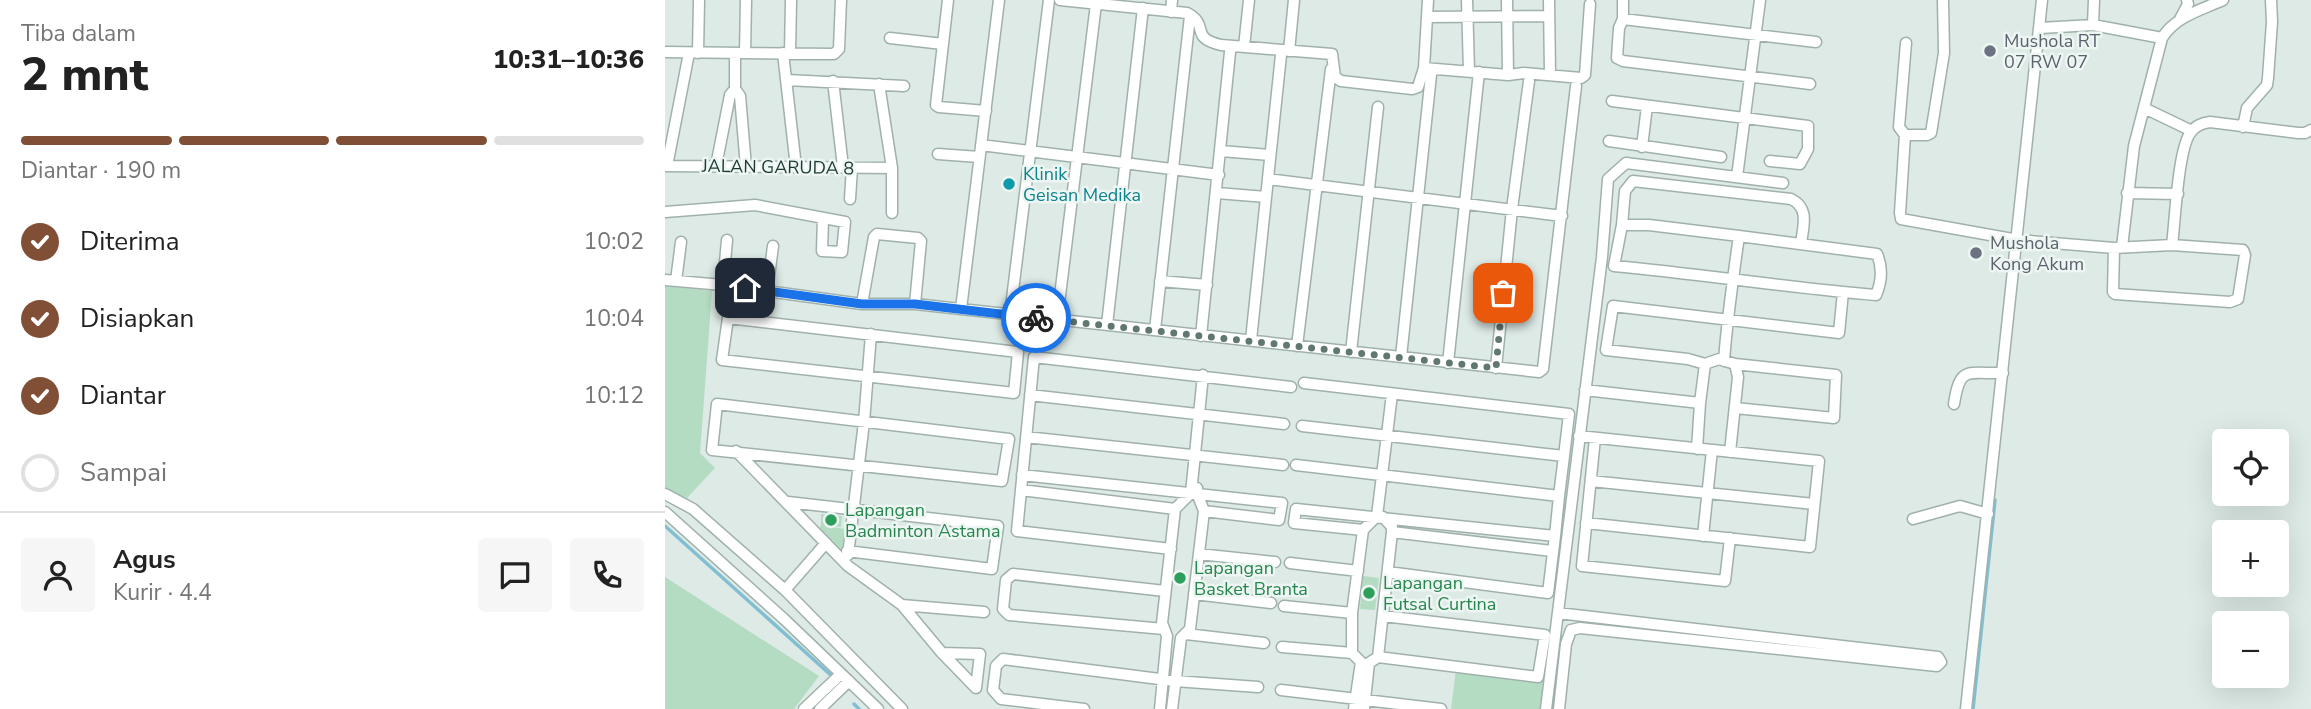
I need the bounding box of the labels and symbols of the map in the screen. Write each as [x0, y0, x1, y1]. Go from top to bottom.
place label: Mushola RT 07 RW 07 [2004, 29, 2101, 74]
marker: Mushola RT 07 RW 07 [1982, 43, 1998, 59]
street label: JALAN GARUDA 8 [701, 154, 854, 180]
place label: Klinik Geisan Medika [1023, 162, 1141, 207]
marker: Klinik Geisan Medika [1001, 176, 1017, 192]
place label: Mushola Kong Akum [1990, 231, 2084, 276]
marker: Mushola Kong Akum [1968, 245, 1984, 261]
pin [715, 258, 775, 318]
pin [1473, 263, 1533, 323]
courier [1001, 283, 1071, 353]
place label: Lapangan Badminton Astama [845, 498, 1000, 543]
marker: Lapangan Badminton Astama [823, 512, 839, 528]
place label: Lapangan Basket Branta [1194, 556, 1308, 601]
marker: Lapangan Basket Branta [1172, 570, 1188, 586]
place label: Lapangan Futsal Curtina [1383, 571, 1496, 616]
marker: Lapangan Futsal Curtina [1361, 585, 1377, 601]

